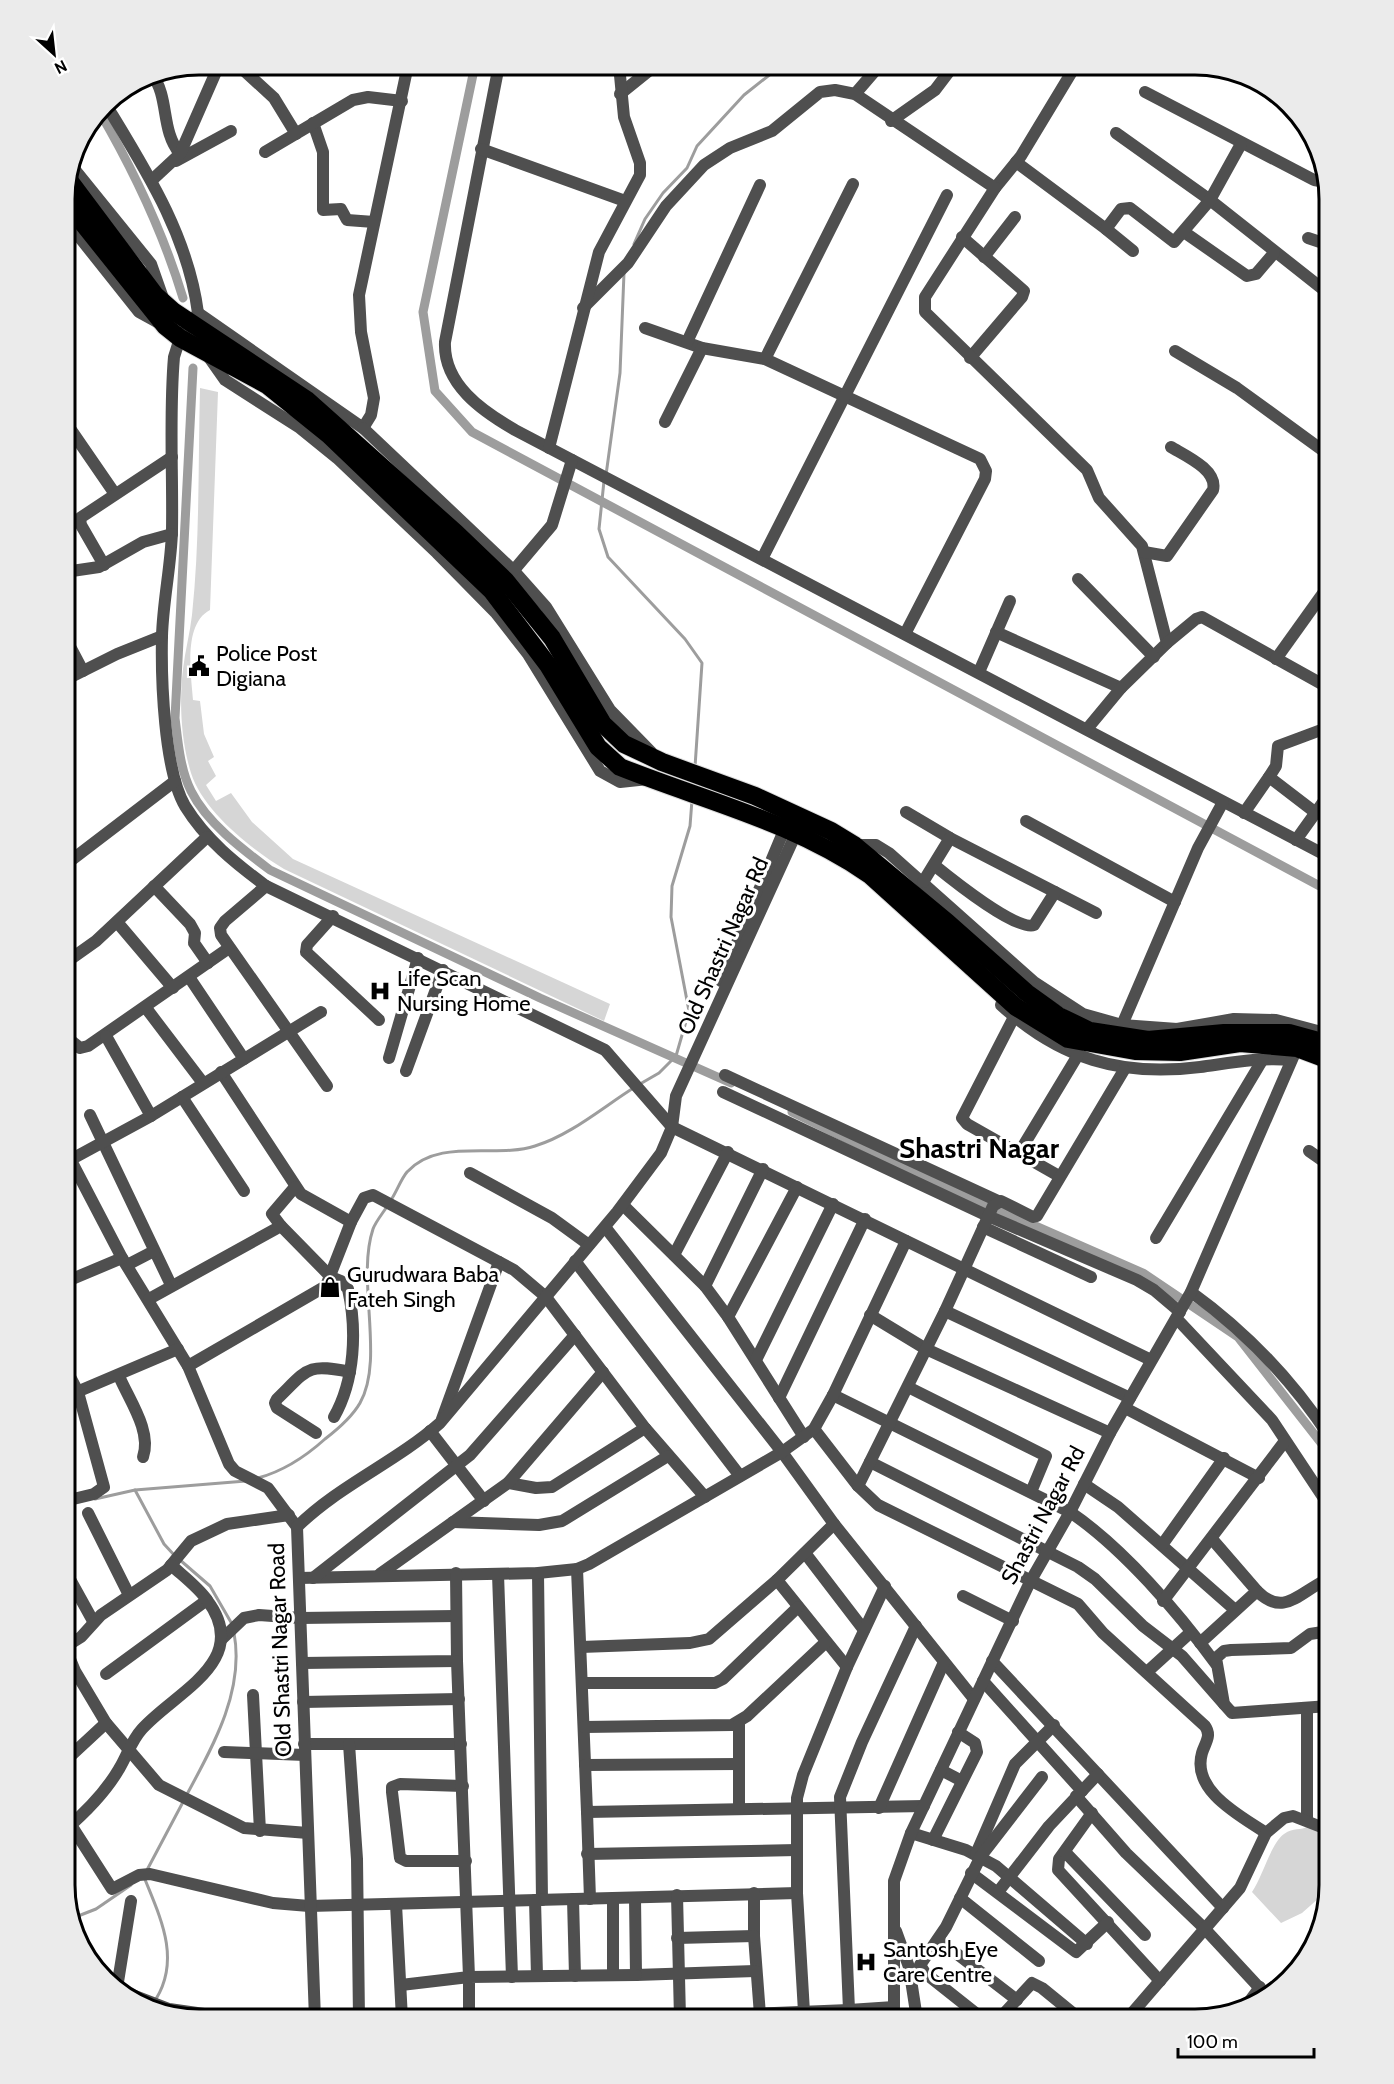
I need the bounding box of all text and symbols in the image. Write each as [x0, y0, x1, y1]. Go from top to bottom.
north arrow [24, 24, 84, 84]
text: N [51, 56, 70, 78]
place label: Police Post Digiana [216, 640, 318, 692]
public building icon: Police Post Digiana [187, 654, 211, 678]
street label: Old Shastri Nagar Rd [672, 853, 774, 1039]
place label: Life Scan Nursing Home [397, 965, 531, 1017]
hospital icon: Life Scan Nursing Home [368, 979, 392, 1003]
district label: Shastri Nagar [899, 1131, 1060, 1165]
place label: Gurudwara Baba Fateh Singh [347, 1261, 499, 1313]
shop icon: Gurudwara Baba Fateh Singh [318, 1275, 342, 1299]
street label: Shastri Nagar Rd [995, 1441, 1091, 1589]
street label: Old Shastri Nagar Road [263, 1542, 297, 1758]
place label: Santosh Eye Care Centre [883, 1936, 998, 1988]
hospital icon: Santosh Eye Care Centre [854, 1950, 878, 1974]
scale bar [1178, 2021, 1314, 2059]
text: 100 m [1187, 2031, 1238, 2053]

